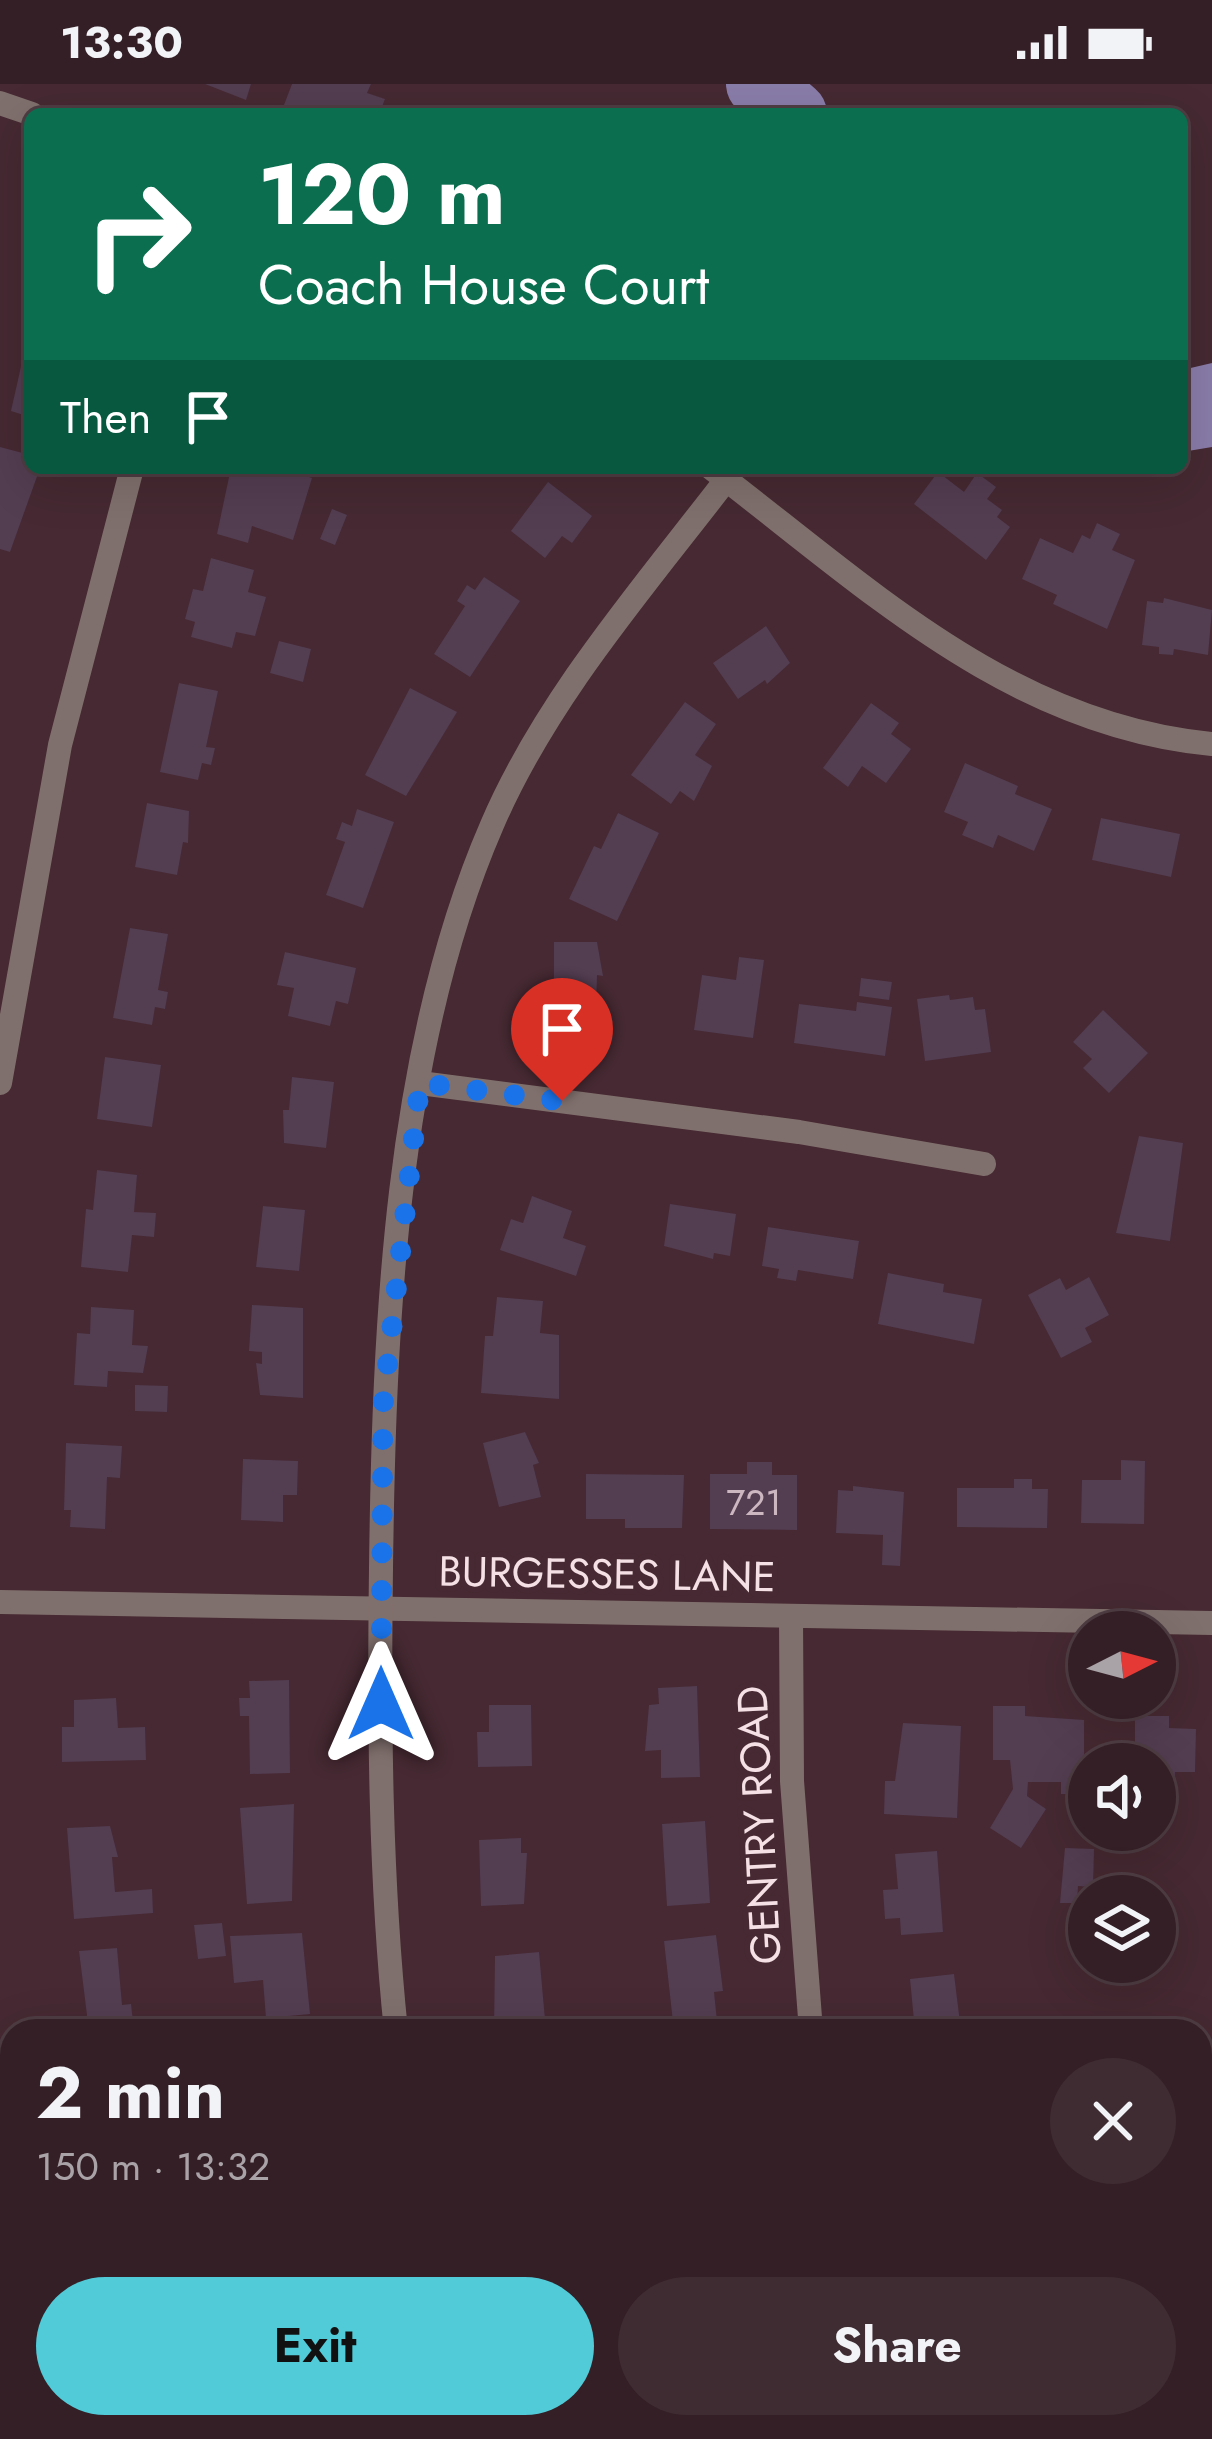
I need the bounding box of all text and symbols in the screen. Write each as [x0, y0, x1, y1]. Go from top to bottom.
text: 13:30 [60, 10, 183, 75]
text: 120 m [258, 134, 506, 256]
icon: right [60, 156, 216, 312]
text: Coach House Court [258, 246, 709, 324]
icon: arrive [175, 384, 241, 450]
text: Then [60, 385, 151, 450]
pin [511, 978, 613, 1101]
icon: arrive [529, 996, 595, 1062]
house number: 721 [726, 1476, 782, 1528]
street label: BURGESSES LANE [438, 1541, 776, 1607]
north arrow [1068, 1611, 1176, 1719]
map controls [1068, 1611, 1176, 1983]
position arrow [318, 1641, 444, 1767]
street label: GENTRY ROAD [721, 1684, 797, 1966]
button: sound [1068, 1743, 1176, 1851]
button: layers [1068, 1875, 1176, 1983]
text: 2 min [36, 2041, 225, 2145]
button: close [1050, 2058, 1176, 2184]
text: 150 m · 13:32 [36, 2138, 270, 2195]
button: Exit [36, 2277, 594, 2415]
button: Share [618, 2277, 1176, 2415]

